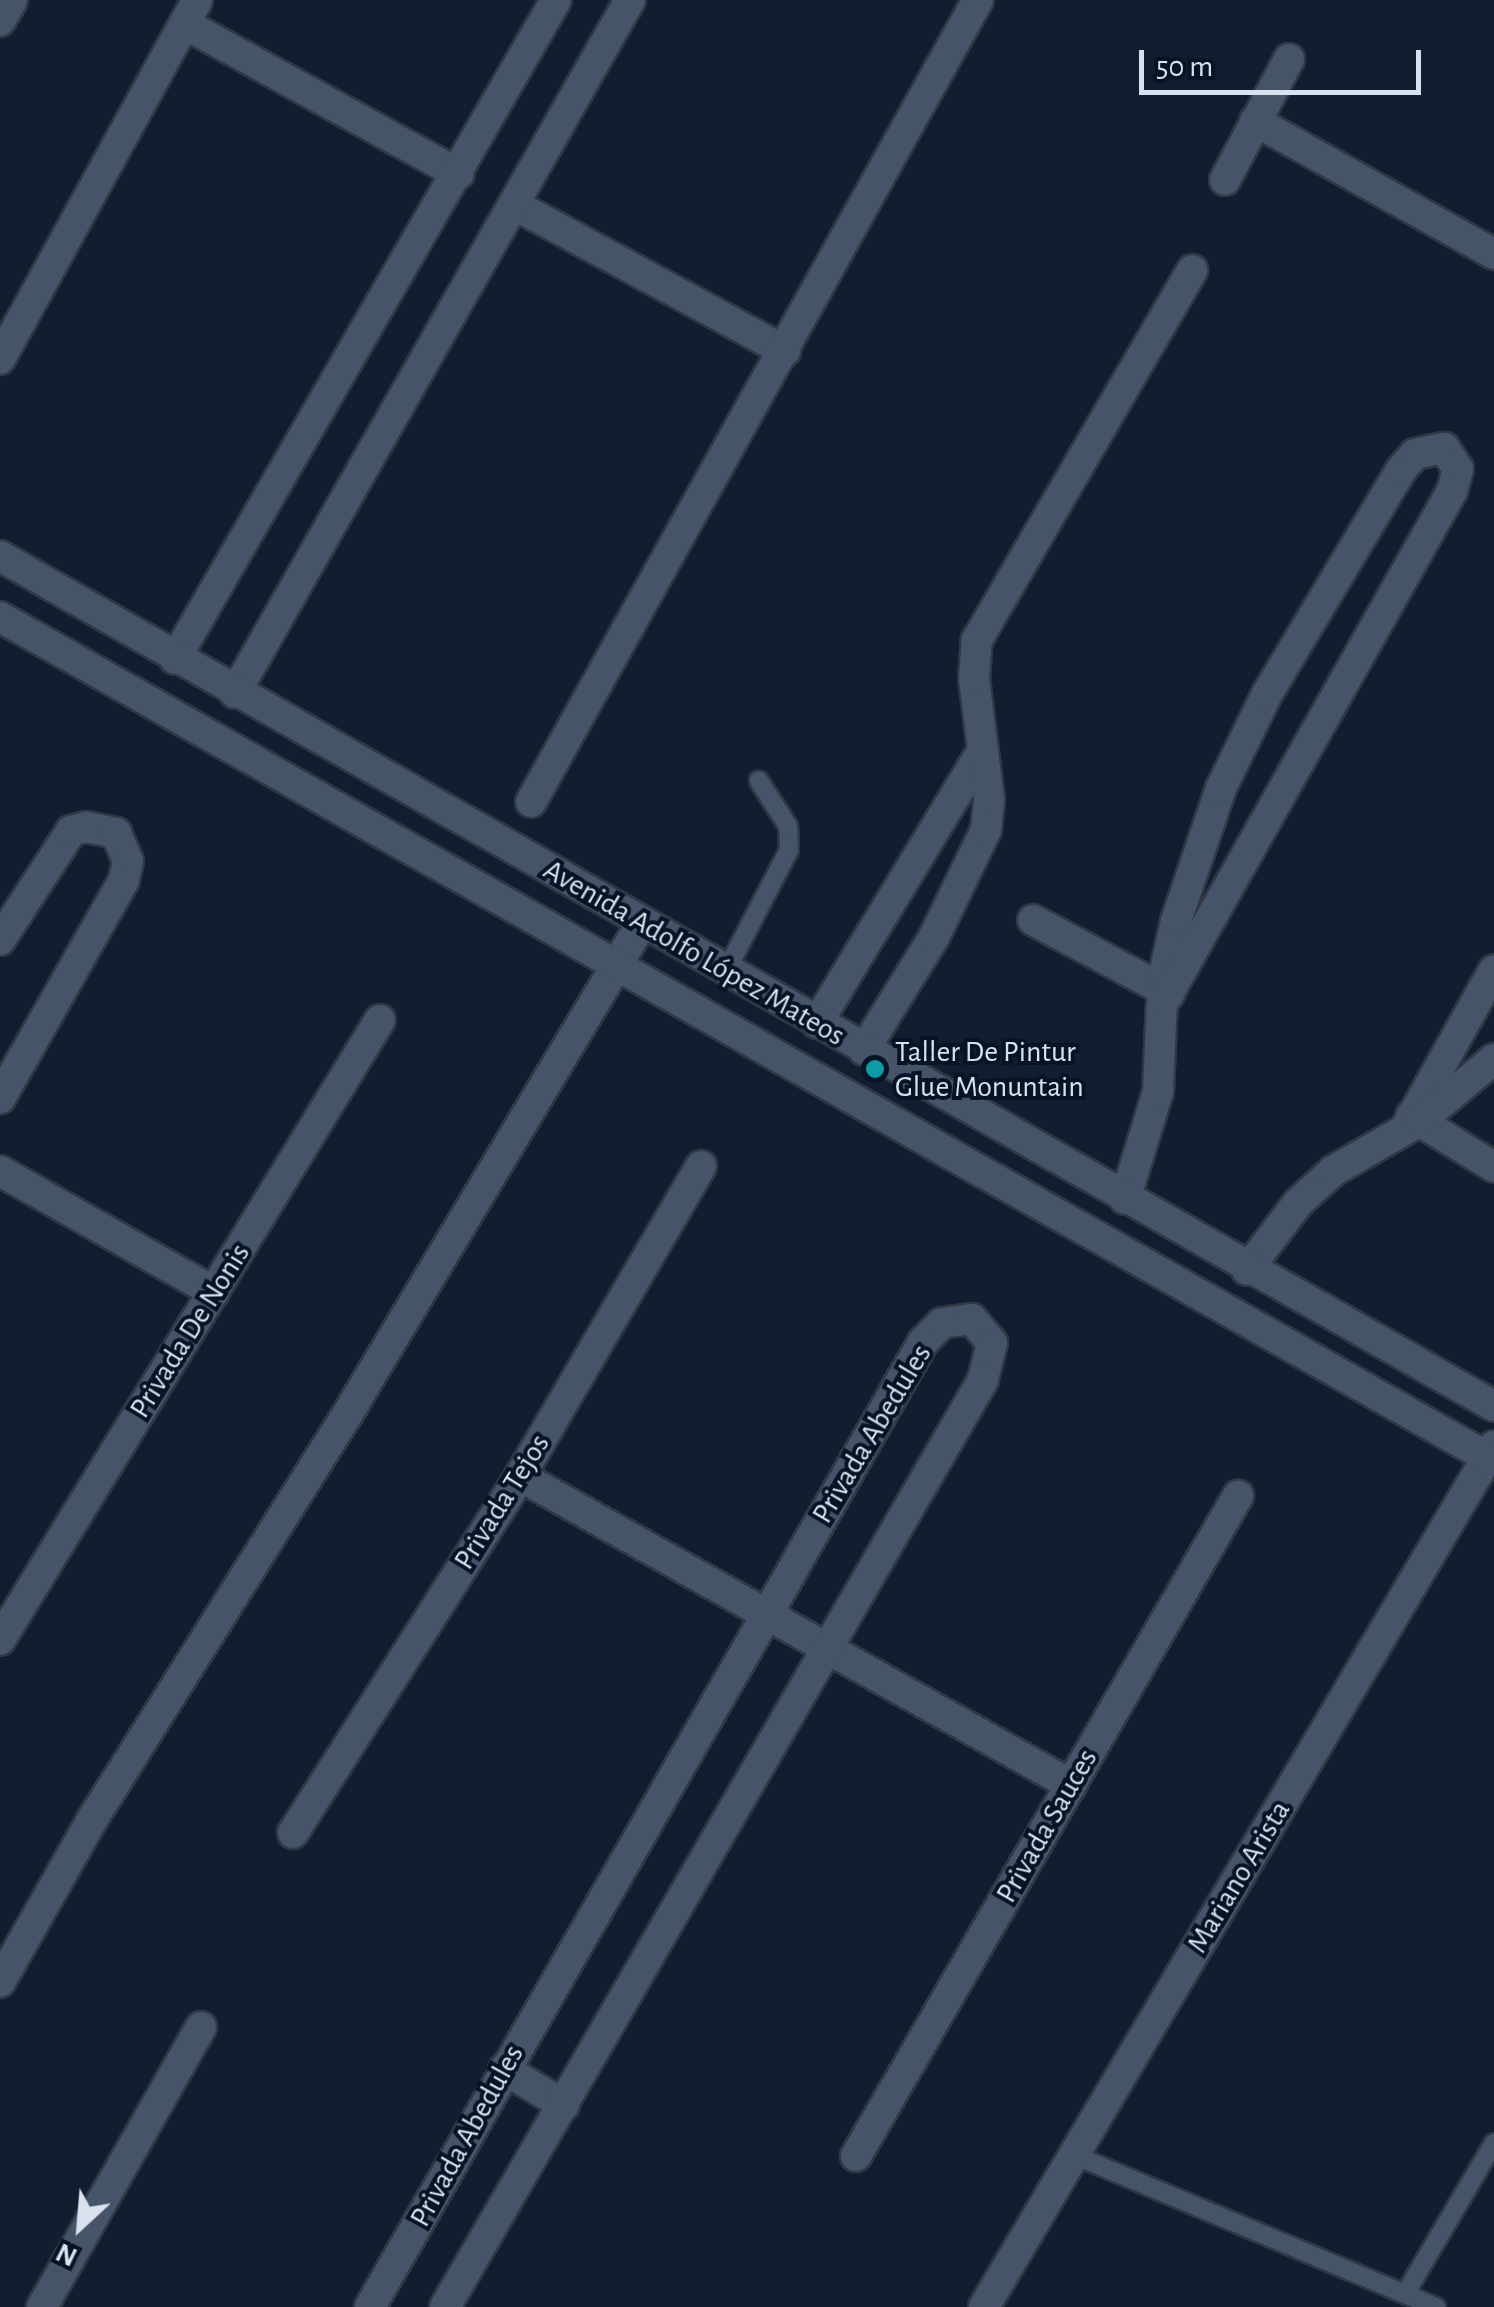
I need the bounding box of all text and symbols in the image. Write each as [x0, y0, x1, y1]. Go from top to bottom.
scale bar [1144, 30, 1426, 92]
text: 50 m [1156, 52, 1213, 82]
street label: Avenida Adolfo López Mateos [537, 852, 851, 1054]
place label: Taller De Pintur Glue Monuntain [895, 1034, 1084, 1104]
marker: Taller De Pintur Glue Monuntain [864, 1058, 886, 1080]
street label: Privada De Nonis [122, 1237, 258, 1425]
street label: Privada Abedules [804, 1338, 940, 1530]
street label: Privada Tejos [446, 1428, 558, 1576]
street label: Privada Sauces [988, 1743, 1106, 1909]
street label: Mariano Arista [1180, 1794, 1298, 1960]
street label: Privada Abedules [402, 2039, 532, 2233]
north arrow [30, 2177, 130, 2277]
text: N [52, 2237, 82, 2271]

